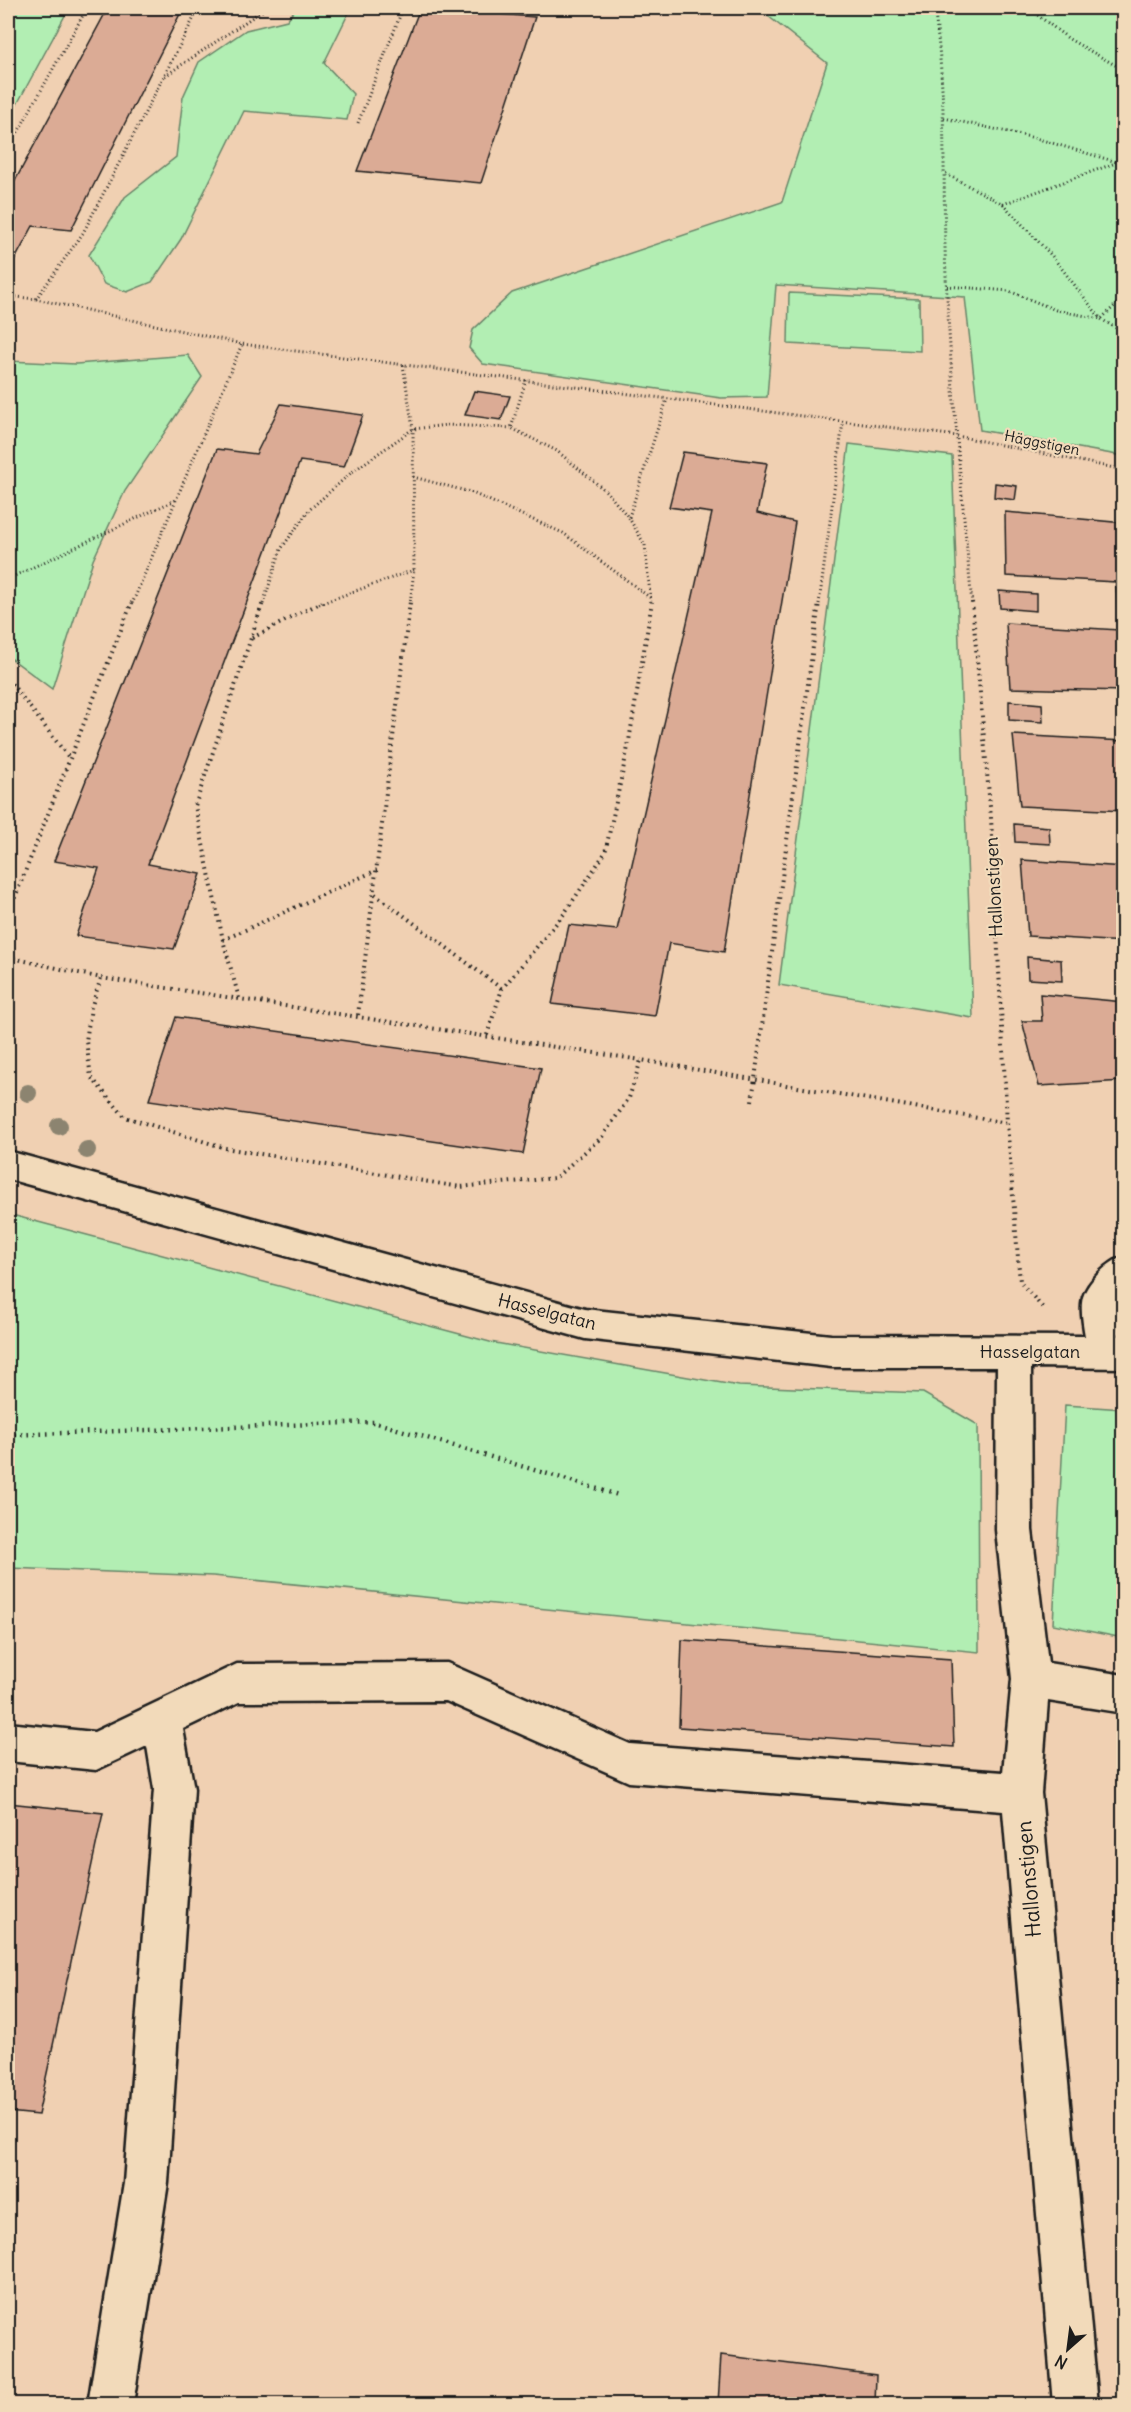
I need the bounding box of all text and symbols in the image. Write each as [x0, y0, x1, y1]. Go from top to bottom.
street label: Häggstigen [1003, 426, 1082, 459]
street label: Hallonstigen [979, 836, 1008, 938]
street label: Hasselgatan [496, 1288, 599, 1335]
street label: Hasselgatan [980, 1340, 1080, 1363]
street label: Hallonstigen [1010, 1820, 1047, 1938]
north arrow [1038, 2319, 1098, 2379]
text: N [1051, 2351, 1071, 2374]

